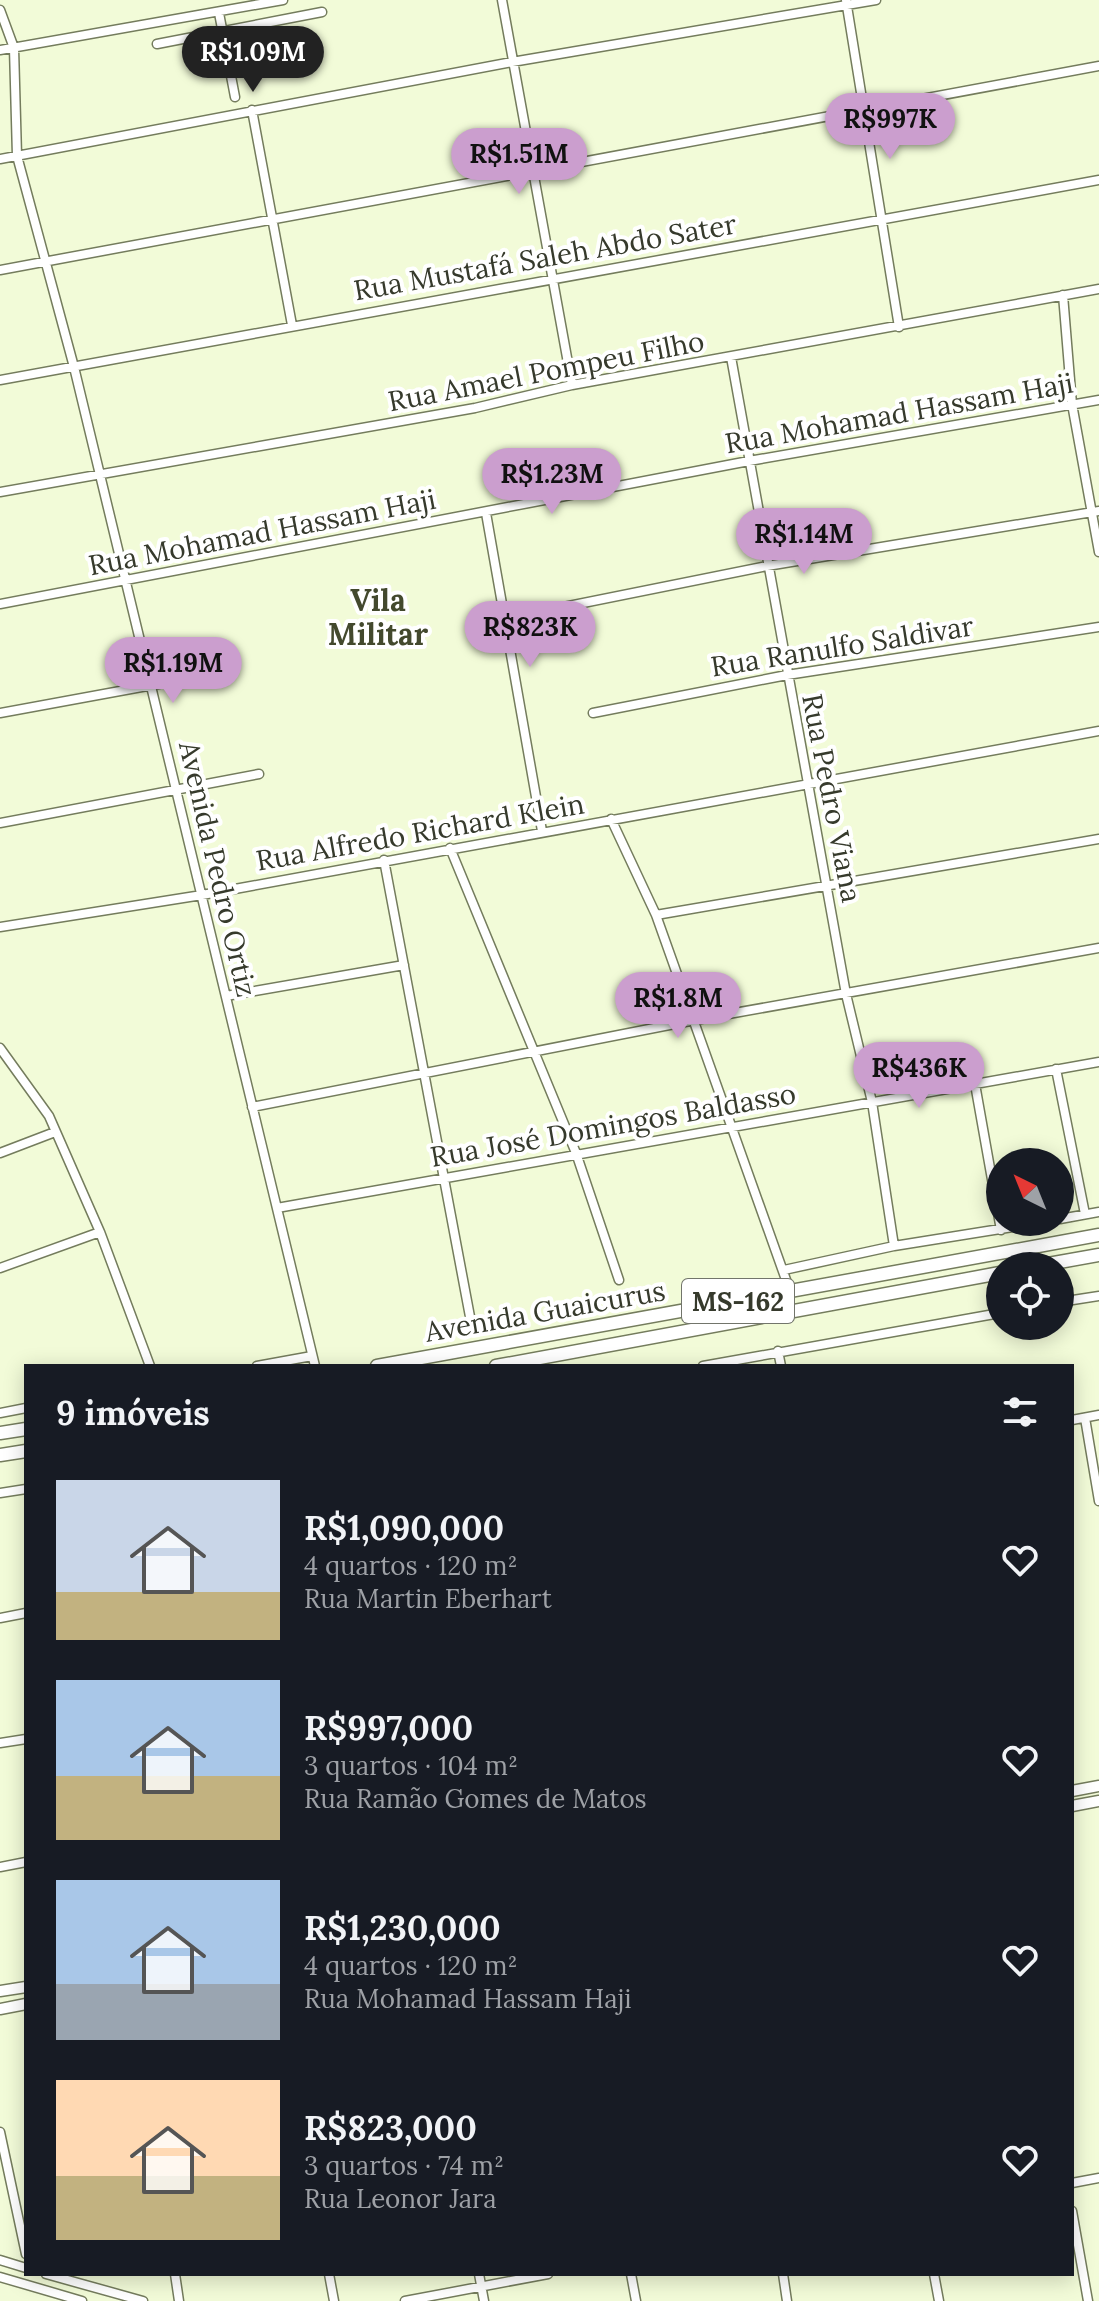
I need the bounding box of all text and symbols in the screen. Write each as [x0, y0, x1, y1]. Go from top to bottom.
pin: R$1.09M [179, 26, 327, 94]
text: R$1.09M [200, 35, 306, 68]
pin: R$997K [825, 93, 955, 161]
text: R$997K [843, 102, 937, 135]
pin: R$1.51M [445, 128, 593, 196]
text: R$1.51M [469, 137, 569, 170]
street label: Rua Mustafá Saleh Abdo Sater [351, 206, 739, 308]
street label: Rua Amael Pompeu Filho [385, 323, 707, 419]
street label: Rua Mohamad Hassam Haji [722, 365, 1076, 461]
pin: R$1.23M [478, 448, 626, 516]
text: R$1.23M [500, 457, 604, 490]
street label: Rua Mohamad Hassam Haji [85, 481, 439, 583]
pin: R$1.14M [730, 508, 878, 576]
text: R$1.14M [754, 517, 854, 550]
district label: Vila Militar [328, 581, 429, 653]
pin: R$823K [465, 601, 595, 669]
street label: Rua Ranulfo Saldivar [708, 607, 976, 685]
text: R$823K [483, 610, 577, 643]
pin: R$1.19M [99, 637, 247, 705]
text: R$1.19M [123, 646, 223, 679]
street label: Rua Pedro Viana [794, 691, 870, 905]
street label: Avenida Pedro Ortiz [171, 737, 265, 1000]
street label: Rua Alfredo Richard Klein [253, 785, 587, 879]
pin: R$1.8M [613, 972, 743, 1040]
text: R$1.8M [633, 981, 723, 1014]
pin: R$436K [854, 1042, 984, 1110]
text: R$436K [871, 1051, 967, 1084]
street label: Rua José Domingos Baldasso [427, 1075, 799, 1175]
north arrow [986, 1148, 1074, 1236]
map controls [986, 1148, 1074, 1340]
button: locate [986, 1252, 1074, 1340]
street label: Avenida Guaicurus [421, 1272, 668, 1350]
road number: MS-162 [682, 1279, 794, 1323]
icon: filters [998, 1390, 1042, 1434]
text: 9 imóveis [56, 1391, 210, 1434]
text: R$1,090,000 [304, 1506, 504, 1549]
icon: home [120, 1512, 216, 1608]
icon: heart [998, 1538, 1042, 1582]
text: 4 quartos · 120 m² [304, 1549, 517, 1582]
text: Rua Martin Eberhart [304, 1582, 552, 1615]
text: R$997,000 [304, 1706, 473, 1749]
icon: home [120, 1712, 216, 1808]
icon: heart [998, 1738, 1042, 1782]
text: 3 quartos · 104 m² [304, 1749, 518, 1782]
text: Rua Ramão Gomes de Matos [304, 1782, 647, 1815]
text: R$1,230,000 [304, 1906, 501, 1949]
icon: home [120, 1912, 216, 2008]
icon: heart [998, 1938, 1042, 1982]
text: 4 quartos · 120 m² [304, 1949, 517, 1982]
text: Rua Mohamad Hassam Haji [304, 1982, 632, 2015]
text: R$823,000 [304, 2106, 477, 2149]
icon: home [120, 2112, 216, 2208]
icon: heart [998, 2138, 1042, 2182]
text: 3 quartos · 74 m² [304, 2149, 504, 2182]
text: Rua Leonor Jara [304, 2182, 497, 2215]

